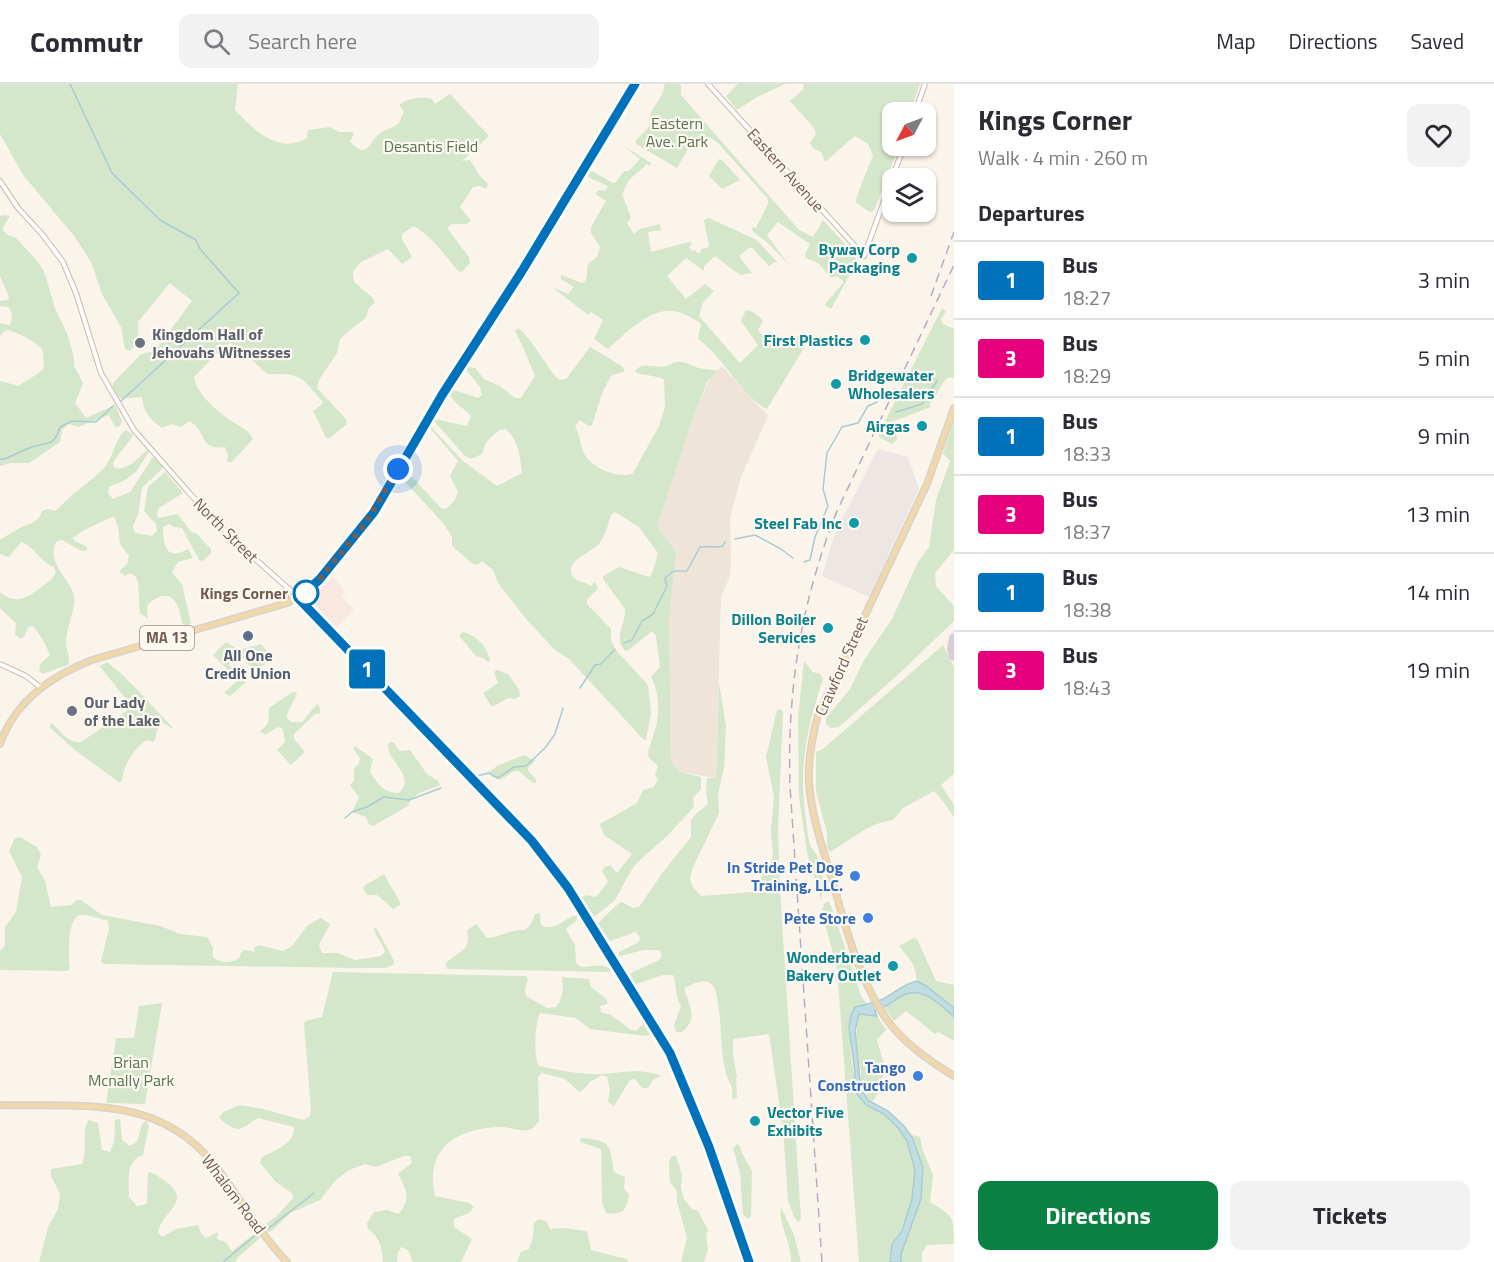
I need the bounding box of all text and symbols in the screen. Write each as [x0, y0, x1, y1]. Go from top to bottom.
search box [179, 14, 599, 68]
text: Commutr [30, 20, 143, 63]
text: Search here [248, 24, 357, 58]
icon: search [200, 25, 233, 58]
text: Map [1216, 25, 1256, 57]
text: Directions [1289, 25, 1378, 57]
text: Saved [1411, 25, 1464, 57]
text: Kings Corner [978, 98, 1132, 141]
north arrow [882, 102, 936, 156]
map controls [882, 102, 936, 222]
button: heart [1407, 104, 1470, 167]
park label: Eastern Ave. Park [646, 111, 709, 153]
street label: Eastern Avenue [742, 123, 830, 217]
park label: Desantis Field [384, 134, 478, 158]
text: Walk · 4 min · 260 m [978, 142, 1148, 173]
button: layers [882, 168, 936, 222]
text: Departures [978, 196, 1085, 230]
place label: Byway Corp Packaging [819, 237, 900, 279]
text: Bus [1062, 248, 1098, 282]
marker: Byway Corp Packaging [905, 251, 919, 265]
text: 3 min [1418, 263, 1470, 297]
text: 1 [1005, 264, 1017, 296]
text: 18:27 [1062, 282, 1111, 313]
place label: Kingdom Hall of Jehovahs Witnesses [152, 322, 291, 364]
text: Bus [1062, 326, 1098, 360]
place label: First Plastics [763, 328, 853, 352]
marker: First Plastics [858, 333, 872, 347]
marker: Kingdom Hall of Jehovahs Witnesses [133, 336, 147, 350]
text: 5 min [1418, 341, 1470, 375]
text: 3 [1005, 342, 1017, 374]
text: 18:29 [1062, 360, 1111, 391]
place label: Bridgewater Wholesalers [848, 363, 934, 405]
marker: Bridgewater Wholesalers [829, 377, 843, 391]
text: Bus [1062, 404, 1098, 438]
place label: Airgas [866, 414, 910, 438]
marker: Airgas [915, 419, 929, 433]
text: 9 min [1418, 419, 1470, 453]
text: 1 [1005, 420, 1017, 452]
text: 18:33 [1062, 438, 1111, 469]
your location [383, 454, 413, 484]
text: Bus [1062, 482, 1098, 516]
street label: North Street [188, 492, 264, 568]
text: 13 min [1405, 497, 1470, 531]
text: 3 [1005, 498, 1017, 530]
place label: Steel Fab Inc [754, 511, 842, 535]
marker: Steel Fab Inc [847, 516, 861, 530]
text: 18:37 [1062, 516, 1111, 547]
text: Bus [1062, 560, 1098, 594]
text: 14 min [1405, 575, 1470, 609]
text: 1 [1005, 576, 1017, 608]
marker: Kings Corner [293, 580, 319, 606]
place label: Kings Corner [200, 581, 288, 605]
text: 18:38 [1062, 594, 1111, 625]
place label: Dillon Boiler Services [731, 607, 816, 649]
street label: Crawford Street [808, 612, 874, 720]
marker: Dillon Boiler Services [821, 621, 835, 635]
road number: MA 13 [140, 626, 194, 650]
marker: All One Credit Union [241, 629, 255, 643]
text: Bus [1062, 638, 1098, 672]
place label: All One Credit Union [205, 643, 291, 685]
line badge: 1 [348, 650, 386, 688]
text: 1 [361, 653, 373, 685]
text: 19 min [1405, 653, 1470, 687]
text: 3 [1005, 654, 1017, 686]
text: 18:43 [1062, 672, 1111, 703]
place label: Our Lady of the Lake [84, 690, 160, 732]
marker: Our Lady of the Lake [65, 704, 79, 718]
place label: In Stride Pet Dog Training, LLC. [727, 855, 843, 897]
marker: In Stride Pet Dog Training, LLC. [848, 869, 862, 883]
place label: Pete Store [784, 906, 856, 930]
marker: Pete Store [861, 911, 875, 925]
place label: Wonderbread Bakery Outlet [786, 945, 881, 987]
marker: Wonderbread Bakery Outlet [886, 959, 900, 973]
park label: Brian Mcnally Park [88, 1050, 174, 1092]
place label: Tango Construction [817, 1055, 906, 1097]
marker: Tango Construction [911, 1069, 925, 1083]
place label: Vector Five Exhibits [767, 1100, 844, 1142]
marker: Vector Five Exhibits [748, 1114, 762, 1128]
street label: Whalom Road [196, 1149, 272, 1239]
button: Directions [978, 1181, 1218, 1250]
button: Tickets [1230, 1181, 1470, 1250]

